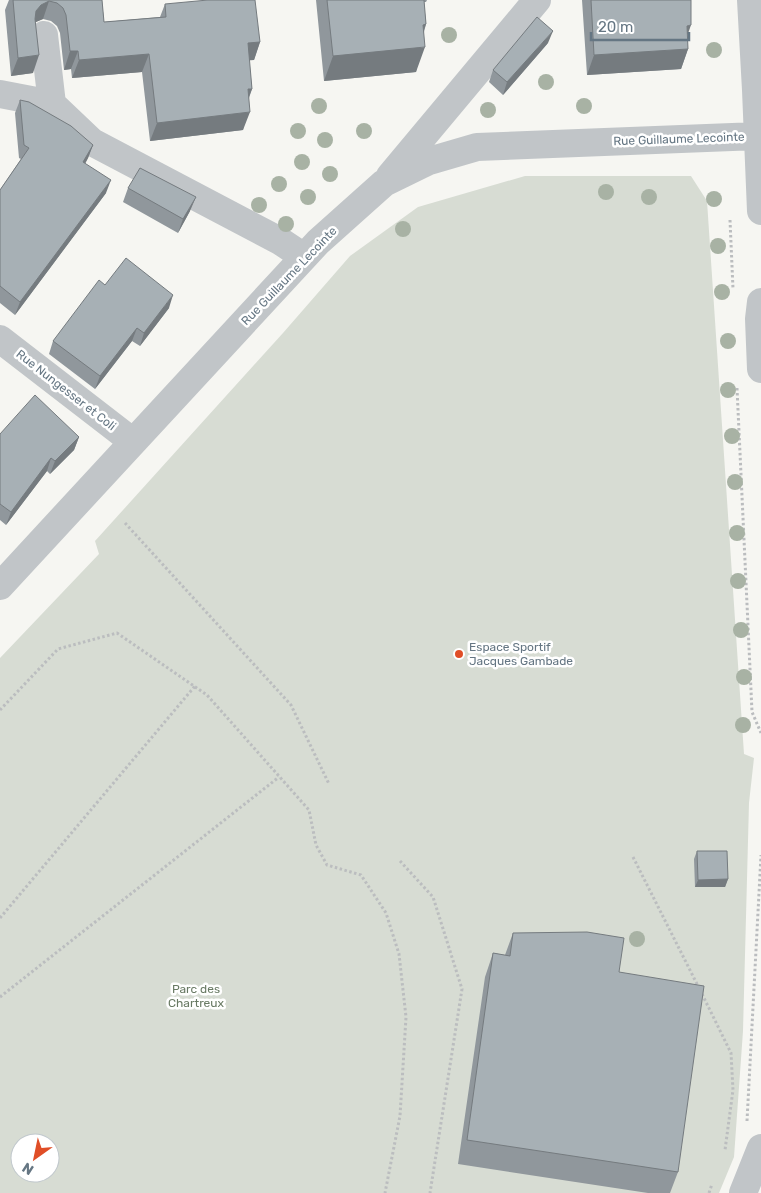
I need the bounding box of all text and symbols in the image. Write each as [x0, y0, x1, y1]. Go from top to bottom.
scale bar [591, 10, 688, 42]
text: 20 m [598, 18, 633, 36]
street label: Rue Guillaume Lecointe [613, 130, 745, 148]
street label: Rue Guillaume Lecointe [238, 224, 340, 328]
street label: Rue Nungesser et Coli [13, 347, 119, 433]
place label: Espace Sportif Jacques Gambade [469, 640, 573, 668]
marker: Espace Sportif Jacques Gambade [453, 648, 465, 660]
park label: Parc des Chartreux [168, 982, 225, 1010]
north arrow [10, 1133, 60, 1183]
text: N [19, 1159, 37, 1178]

